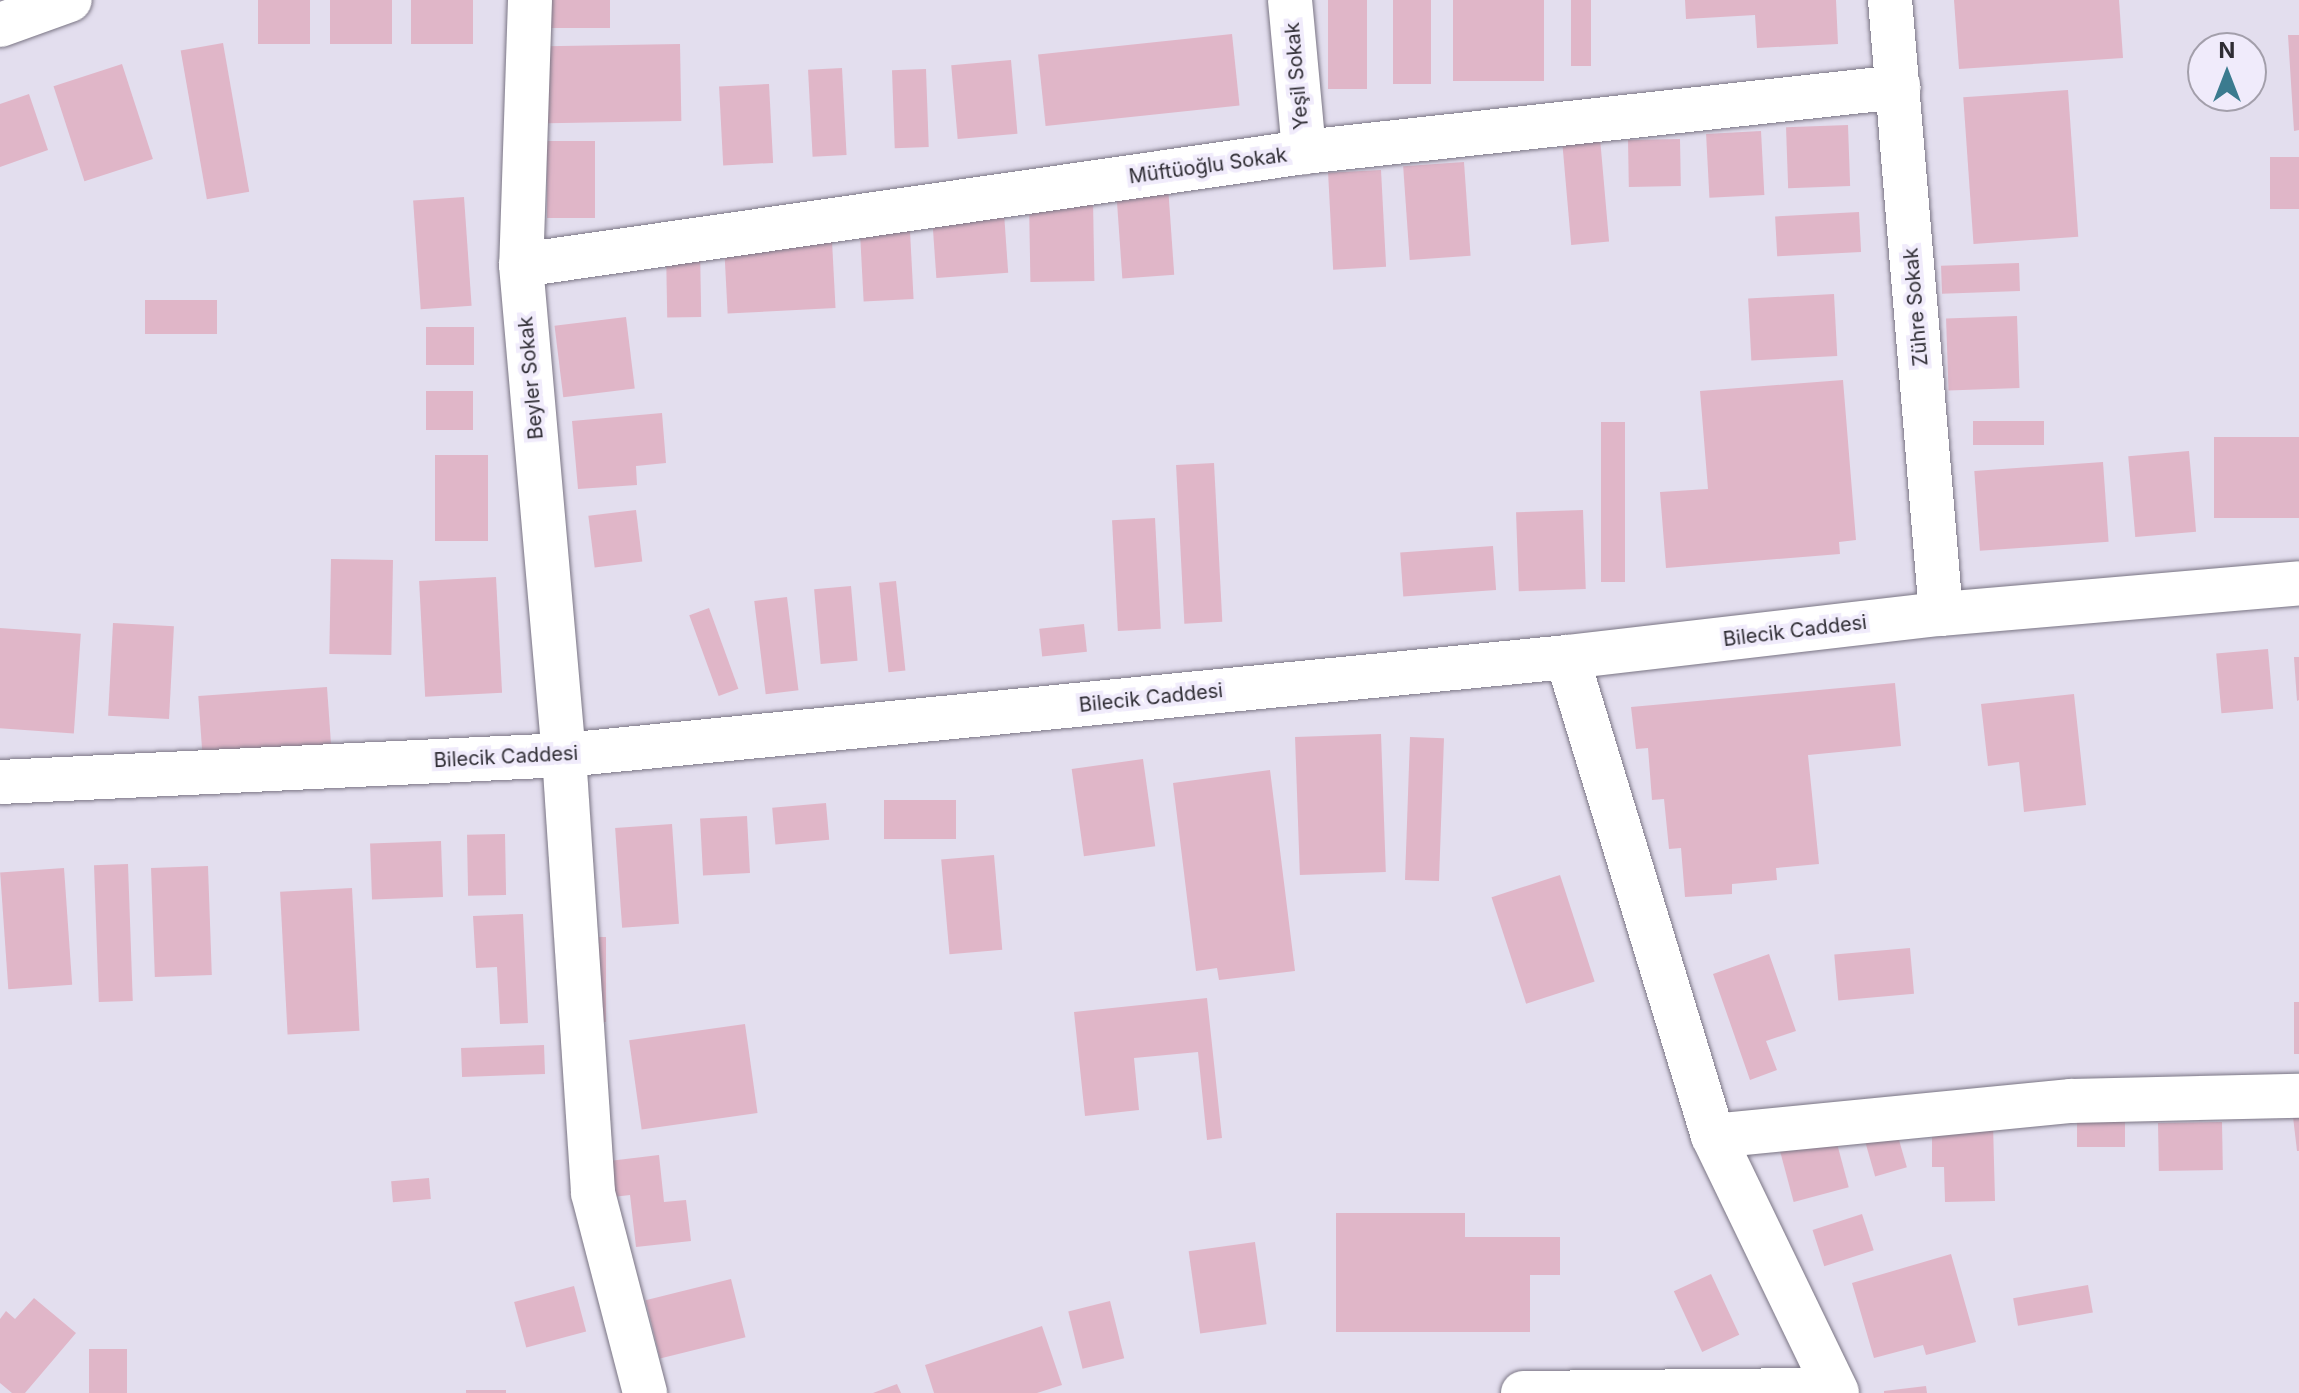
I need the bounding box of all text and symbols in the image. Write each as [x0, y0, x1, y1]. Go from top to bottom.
street label: Yeşil Sokak [1280, 21, 1314, 131]
north arrow [2187, 32, 2267, 112]
text: N [2219, 37, 2235, 63]
street label: Müftüoğlu Sokak [1127, 143, 1289, 189]
street label: Zühre Sokak [1899, 247, 1933, 367]
street label: Beyler Sokak [514, 316, 548, 440]
street label: Bilecik Caddesi [1722, 610, 1868, 652]
street label: Bilecik Caddesi [1078, 679, 1224, 717]
street label: Bilecik Caddesi [433, 741, 579, 773]

